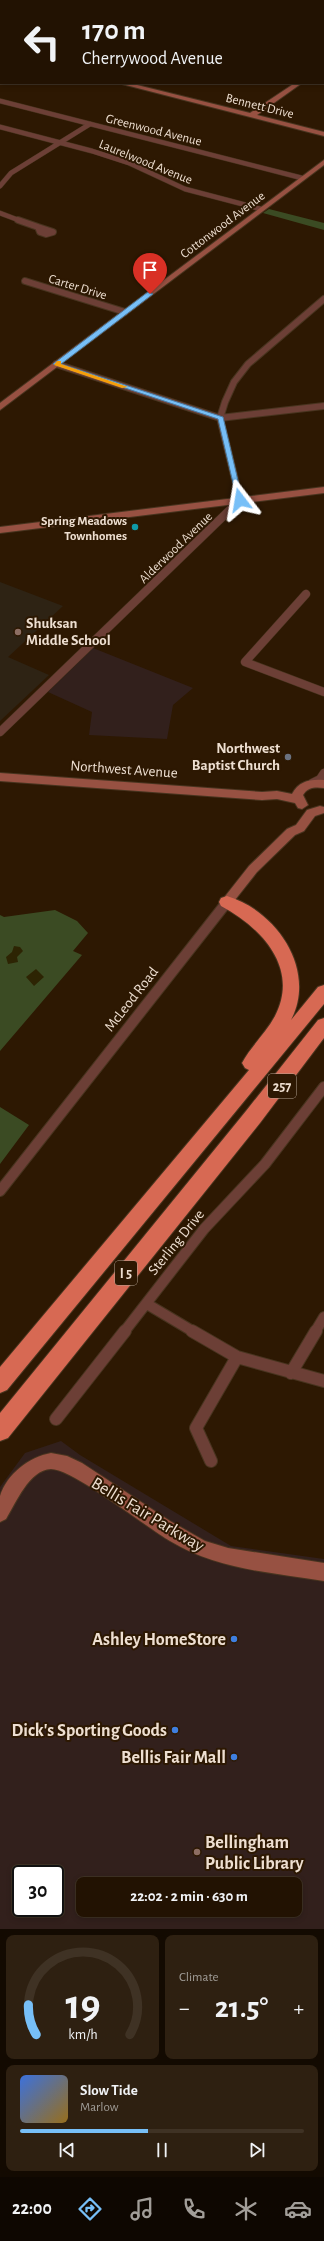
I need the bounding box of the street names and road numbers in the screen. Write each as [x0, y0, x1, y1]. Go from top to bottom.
street label: Bennett Drive [224, 92, 295, 121]
street label: Greenwood Avenue [104, 112, 203, 149]
street label: Laurelwood Avenue [97, 138, 194, 187]
street label: Cottonwood Avenue [178, 189, 267, 261]
street label: Carter Drive [47, 272, 108, 302]
street label: Alderwood Avenue [137, 510, 215, 586]
street label: Northwest Avenue [70, 758, 178, 781]
street label: McLeod Road [102, 964, 161, 1034]
road number: 257 [268, 1074, 296, 1098]
street label: Sterling Drive [146, 1207, 207, 1278]
road number: I 5 [115, 1261, 137, 1285]
street label: Bellis Fair Parkway [88, 1474, 207, 1556]

